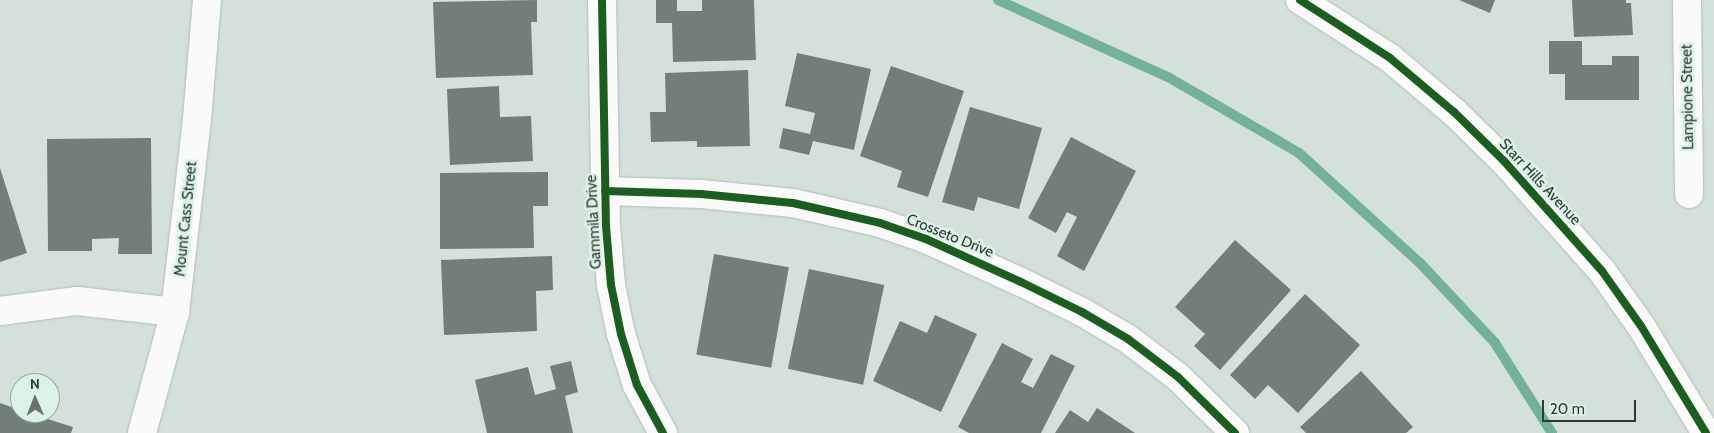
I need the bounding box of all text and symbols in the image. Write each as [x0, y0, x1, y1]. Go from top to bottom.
street label: Lampione Street [1678, 44, 1698, 150]
street label: Starr Hills Avenue [1495, 135, 1585, 229]
street label: Mount Cass Street [171, 161, 201, 277]
street label: Gammila Drive [583, 174, 605, 270]
street label: Crosseto Drive [904, 210, 996, 262]
north arrow [10, 373, 60, 423]
text: N [30, 375, 40, 393]
scale bar [1544, 390, 1638, 422]
text: 20 m [1550, 400, 1585, 418]

